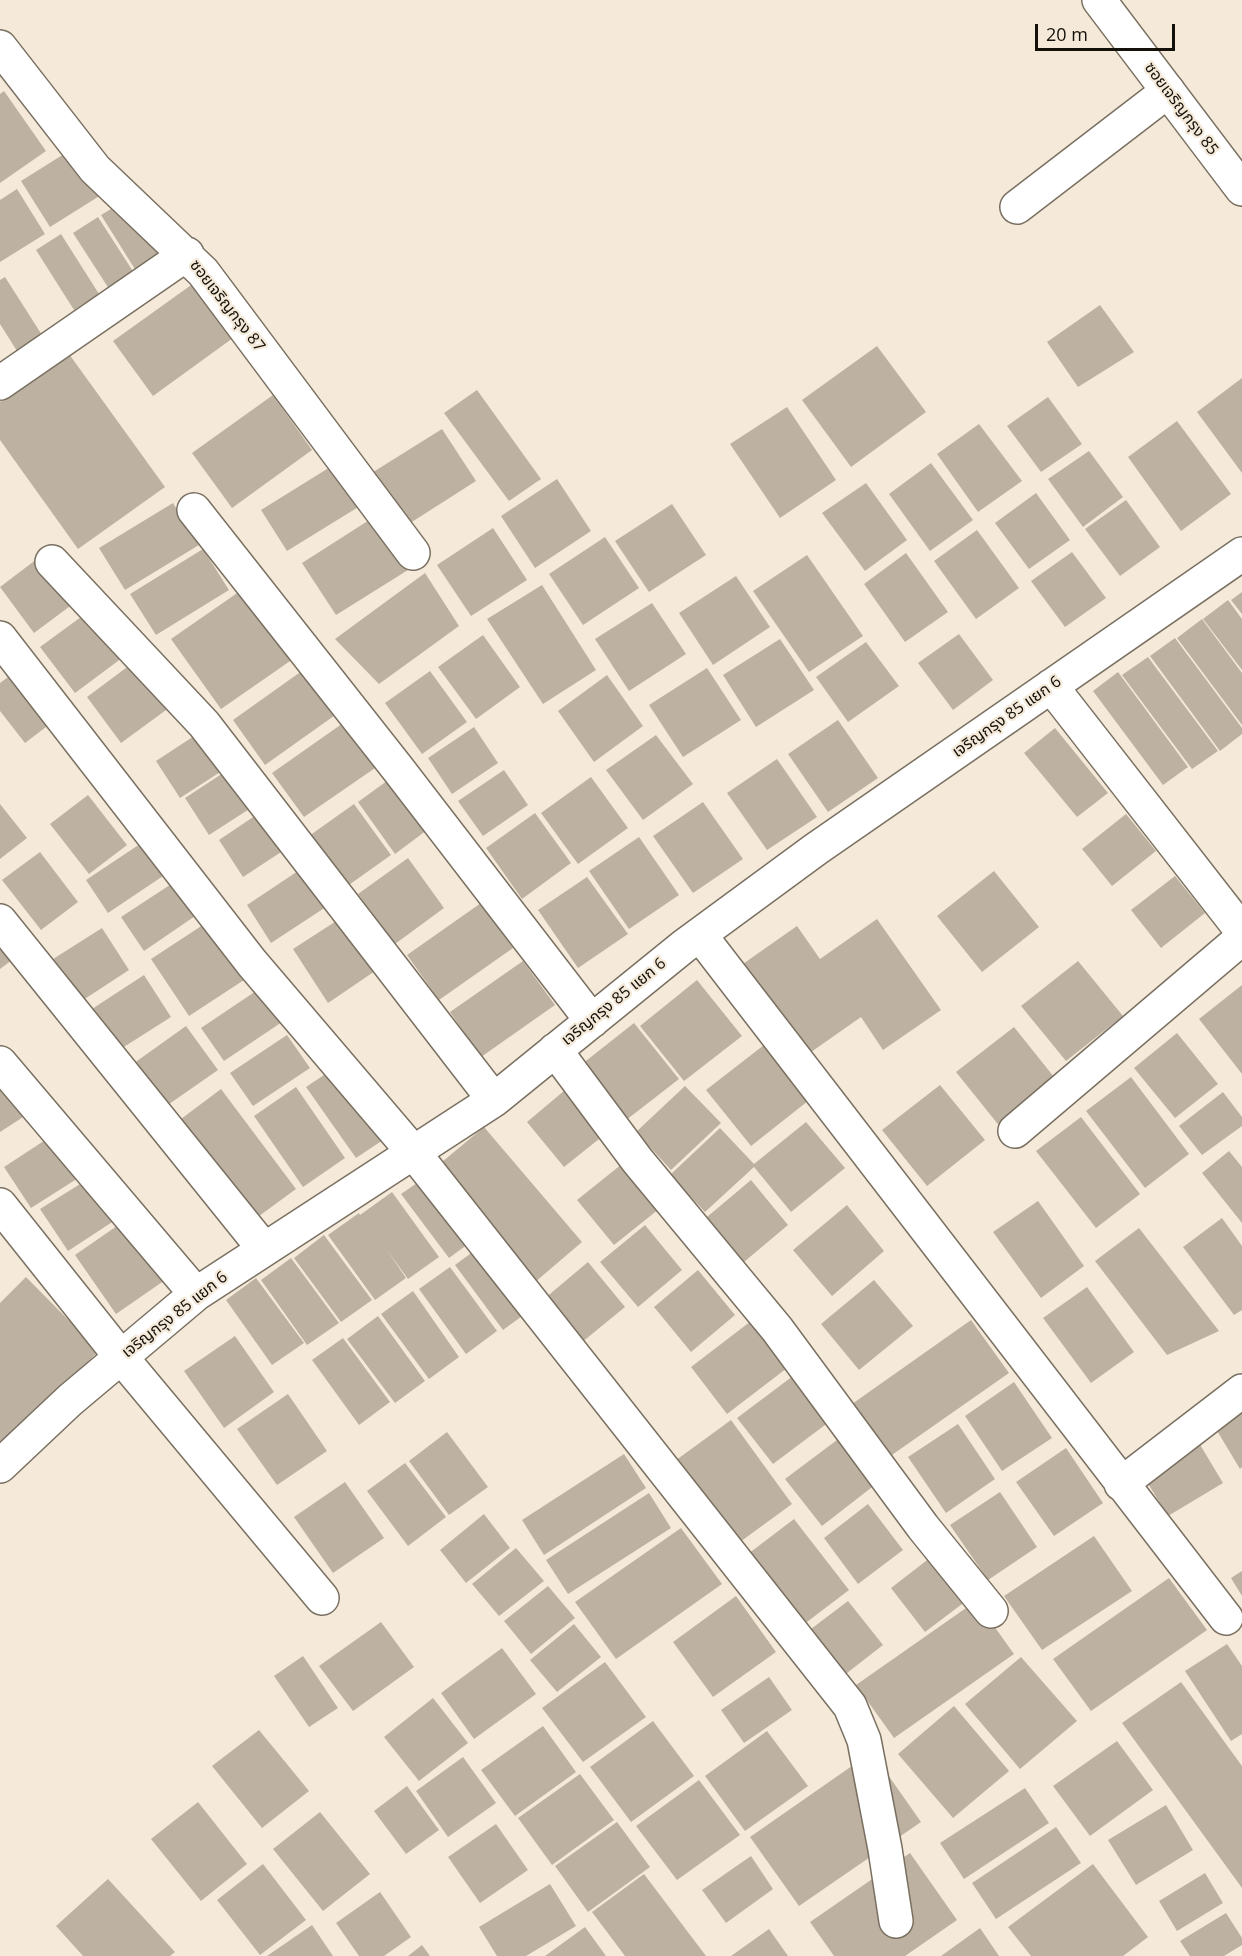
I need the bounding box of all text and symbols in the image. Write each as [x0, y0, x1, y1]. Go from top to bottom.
scale bar [1038, 12, 1178, 50]
text: 20 m [1046, 22, 1088, 46]
street label: ซอยเจริญกรุง 85 [1140, 59, 1222, 159]
street label: ซอยเจริญกรุง 87 [185, 256, 269, 356]
street label: เจริญกรุง 85 แยก 6 [949, 672, 1065, 762]
street label: เจริญกรุง 85 แยก 6 [558, 954, 670, 1050]
street label: เจริญกรุง 85 แยก 6 [118, 1268, 232, 1362]

